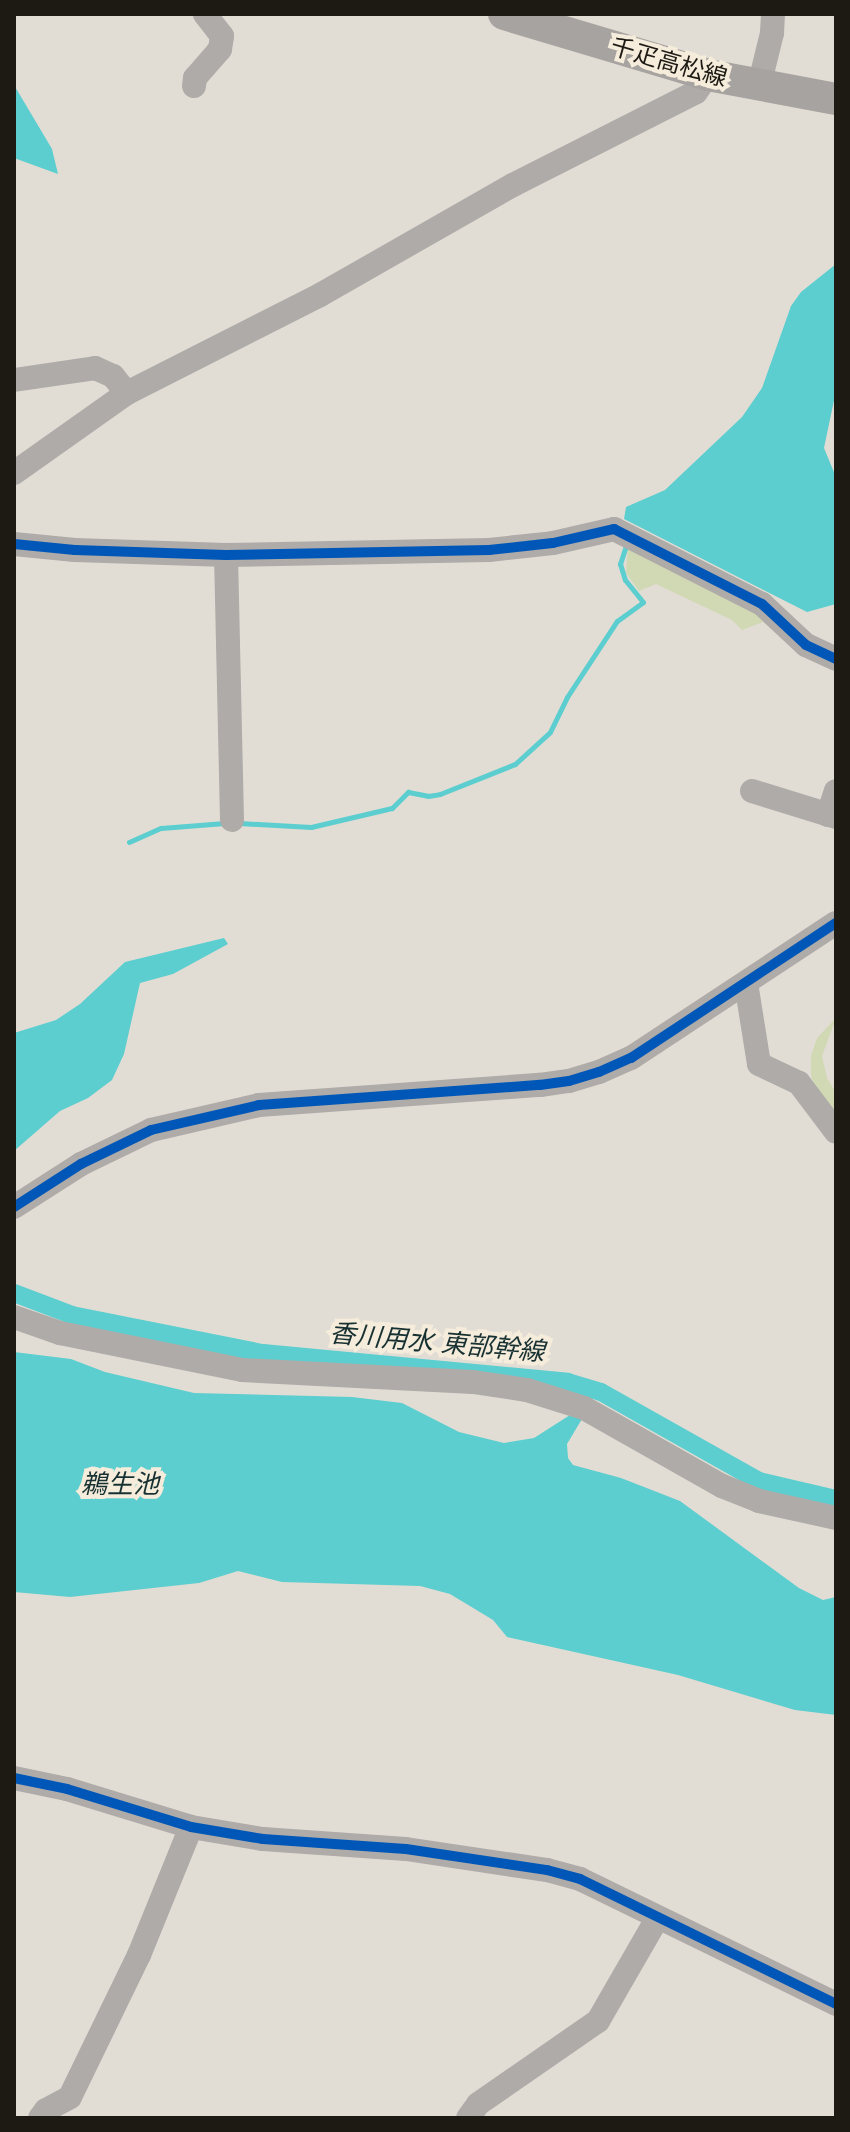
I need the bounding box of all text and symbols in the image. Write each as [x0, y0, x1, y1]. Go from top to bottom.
street label: 千疋高松線 [607, 32, 731, 92]
water label: 香川用水 東部幹線 [328, 1318, 546, 1368]
water label: 鵜生池 [81, 1469, 159, 1501]

